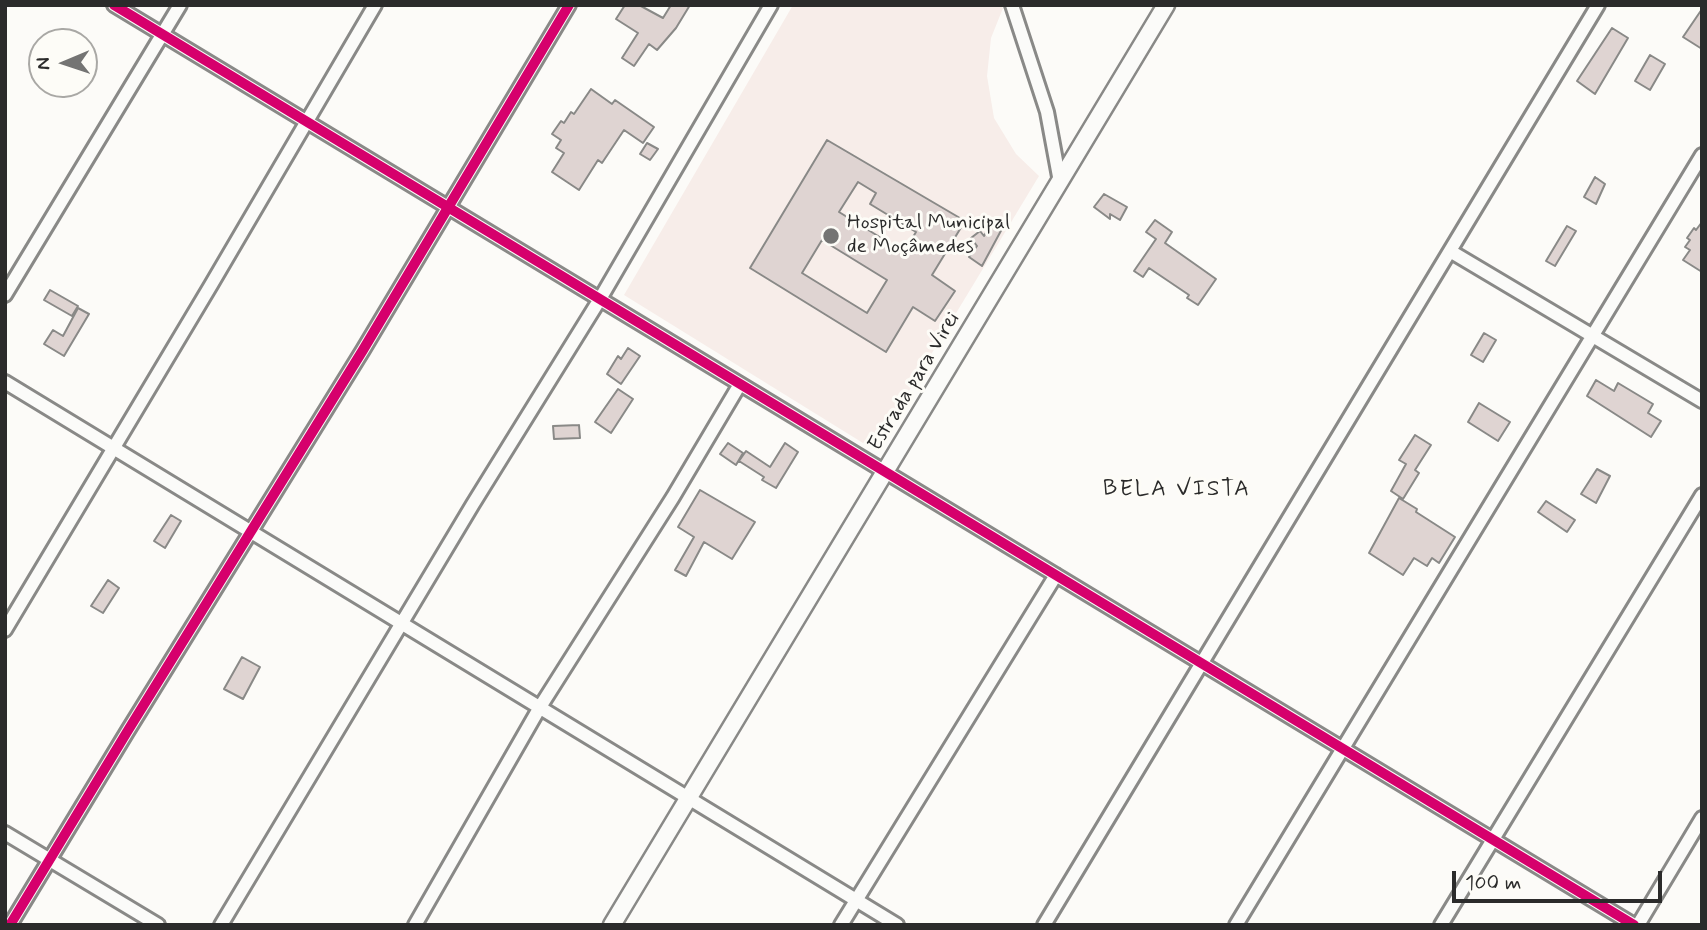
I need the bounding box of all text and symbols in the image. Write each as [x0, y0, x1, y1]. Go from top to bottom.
north arrow [28, 28, 98, 98]
text: N [31, 57, 56, 70]
place label: Hospital Municipal de Moçâmedes [847, 211, 1010, 261]
marker: Hospital Municipal de Moçâmedes [821, 226, 841, 246]
street label: Estrada para Virei [864, 308, 966, 456]
district label: BELA VISTA [1105, 476, 1249, 504]
scale bar [1455, 856, 1665, 900]
text: 100 m [1465, 869, 1521, 897]

